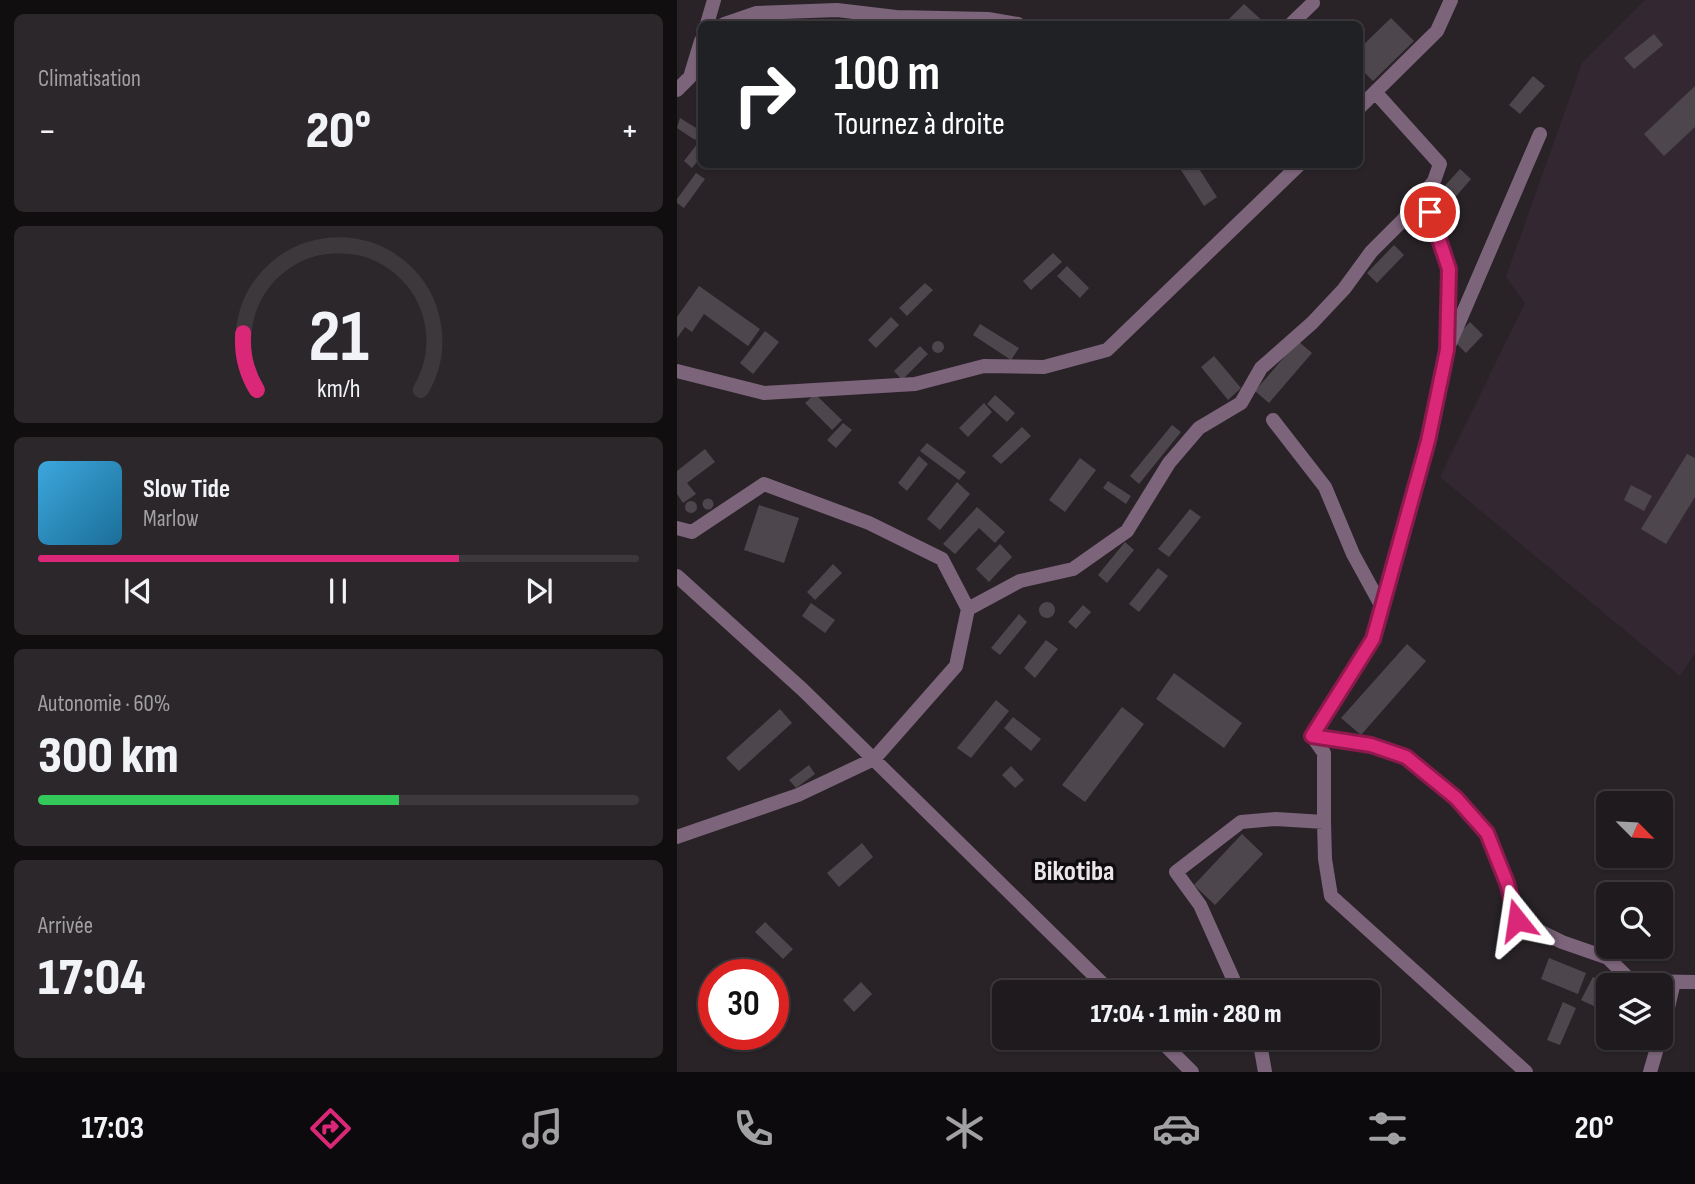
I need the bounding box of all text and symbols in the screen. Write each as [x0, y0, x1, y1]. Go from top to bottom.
text: 100 m [834, 45, 940, 104]
icon: right [719, 49, 810, 140]
text: Climatisation [38, 65, 141, 93]
text: 20° [306, 100, 371, 163]
text: Tournez à droite [834, 105, 1005, 144]
text: − [38, 109, 57, 154]
text: + [620, 109, 639, 154]
pin [1400, 182, 1460, 242]
icon: arrive [1411, 193, 1449, 231]
text: 21 [308, 295, 369, 383]
text: km/h [317, 374, 360, 405]
text: Slow Tide [143, 474, 230, 505]
text: Marlow [143, 505, 199, 533]
icon: previous [119, 572, 157, 610]
icon: pause [319, 572, 357, 610]
icon: next [520, 572, 558, 610]
text: Autonomie · 60% [38, 690, 170, 718]
text: 300 km [38, 725, 179, 788]
north arrow [1596, 791, 1673, 868]
map controls [1596, 791, 1673, 1050]
district label: Bikotiba [1034, 855, 1115, 888]
button: search [1596, 882, 1673, 959]
position arrow [1480, 883, 1554, 957]
text: Arrivée [38, 912, 93, 940]
text: 17:04 [38, 947, 145, 1010]
speed limit sign: 30 [698, 959, 789, 1050]
button: layers [1596, 973, 1673, 1050]
text: 17:04 · 1 min · 280 m [1090, 999, 1282, 1030]
icon: directions [306, 1104, 355, 1153]
icon: music [518, 1104, 567, 1153]
icon: phone [729, 1104, 778, 1153]
icon: climate [940, 1104, 989, 1153]
icon: car [1152, 1104, 1201, 1153]
icon: filters [1363, 1104, 1412, 1153]
text: 17:03 [81, 1109, 144, 1148]
text: 20° [1574, 1109, 1614, 1148]

